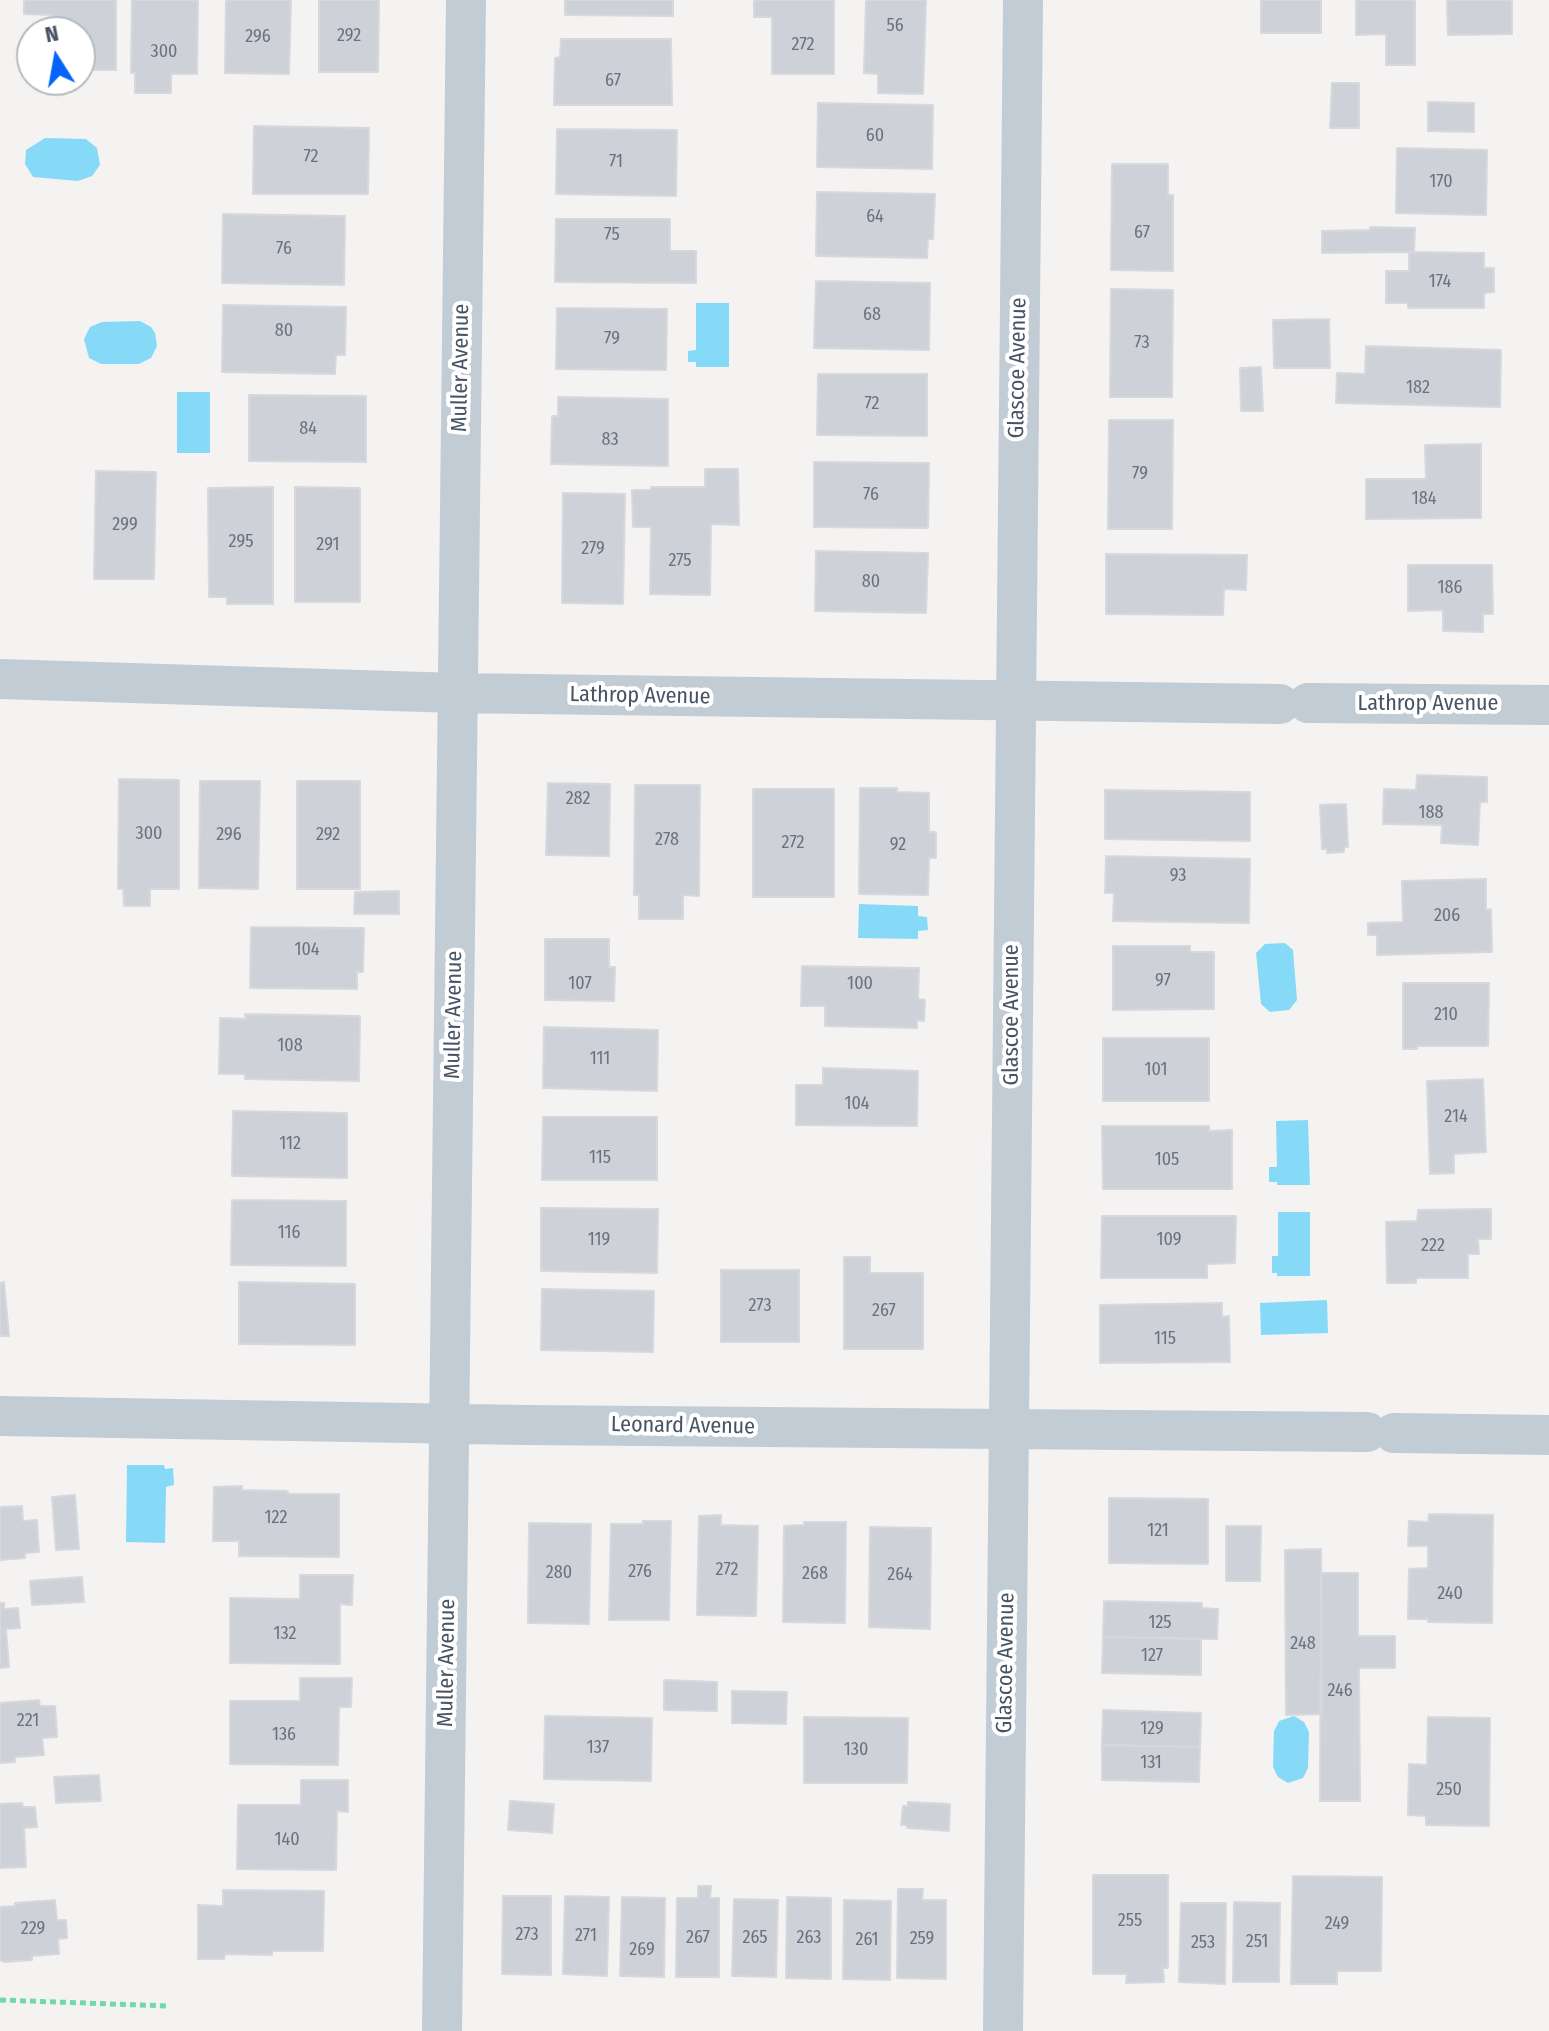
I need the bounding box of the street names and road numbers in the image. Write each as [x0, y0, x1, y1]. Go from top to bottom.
street label: Glascoe Avenue [1004, 297, 1032, 439]
street label: Muller Avenue [447, 304, 475, 432]
street label: Lathrop Avenue [569, 682, 711, 710]
street label: Lathrop Avenue [1358, 691, 1498, 717]
street label: Glascoe Avenue [999, 944, 1025, 1086]
street label: Muller Avenue [440, 951, 468, 1079]
street label: Leonard Avenue [611, 1412, 755, 1440]
street label: Glascoe Avenue [992, 1592, 1020, 1734]
street label: Muller Avenue [433, 1599, 461, 1727]

